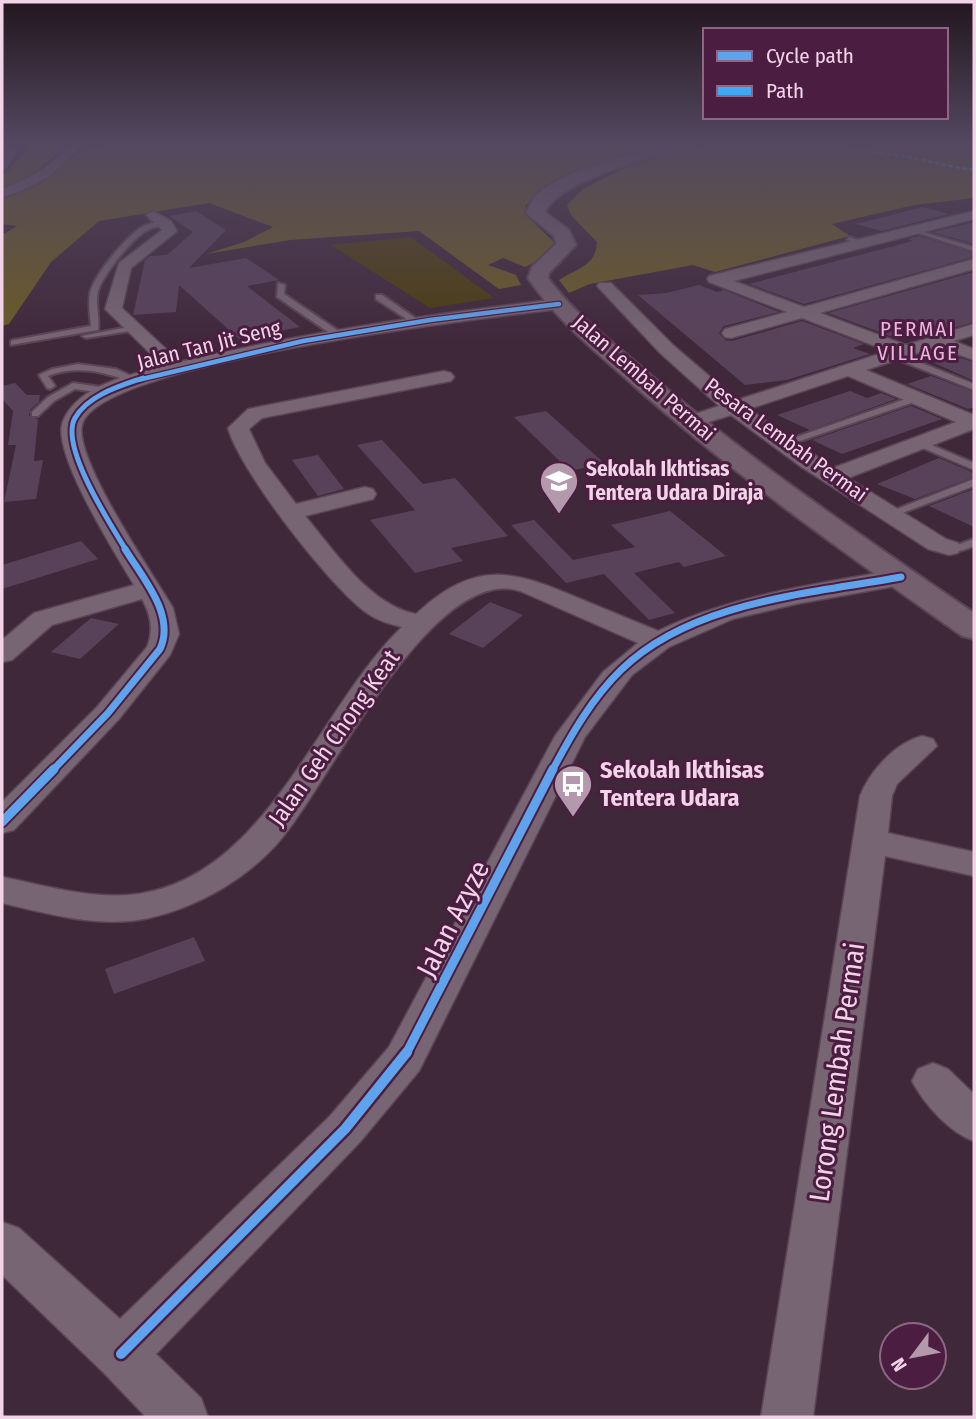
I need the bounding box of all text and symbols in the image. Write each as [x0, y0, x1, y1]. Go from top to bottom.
legend [703, 28, 948, 119]
text: Cycle path [766, 43, 854, 69]
text: Path [766, 78, 804, 104]
street label: Jalan Lembah Permai [568, 309, 720, 447]
street label: Jalan Tan Jit Seng [135, 315, 284, 375]
district label: PERMAI VILLAGE [877, 316, 959, 366]
street label: Pesara Lembah Permai [700, 372, 872, 508]
place label: Sekolah Ikhtisas Tentera Udara Diraja [586, 456, 764, 506]
school or university icon: Sekolah Ikhtisas Tentera Udara Diraja [538, 460, 580, 515]
street label: Jalan Geh Chong Keat [263, 644, 405, 831]
place label: Sekolah Ikthisas Tentera Udara [600, 756, 764, 812]
bus stop icon: Sekolah Ikthisas Tentera Udara [552, 763, 594, 818]
street label: Jalan Azyze [410, 855, 496, 983]
street label: Lorong Lembah Permai [802, 940, 872, 1204]
north arrow [878, 1321, 948, 1391]
text: N [886, 1354, 912, 1376]

